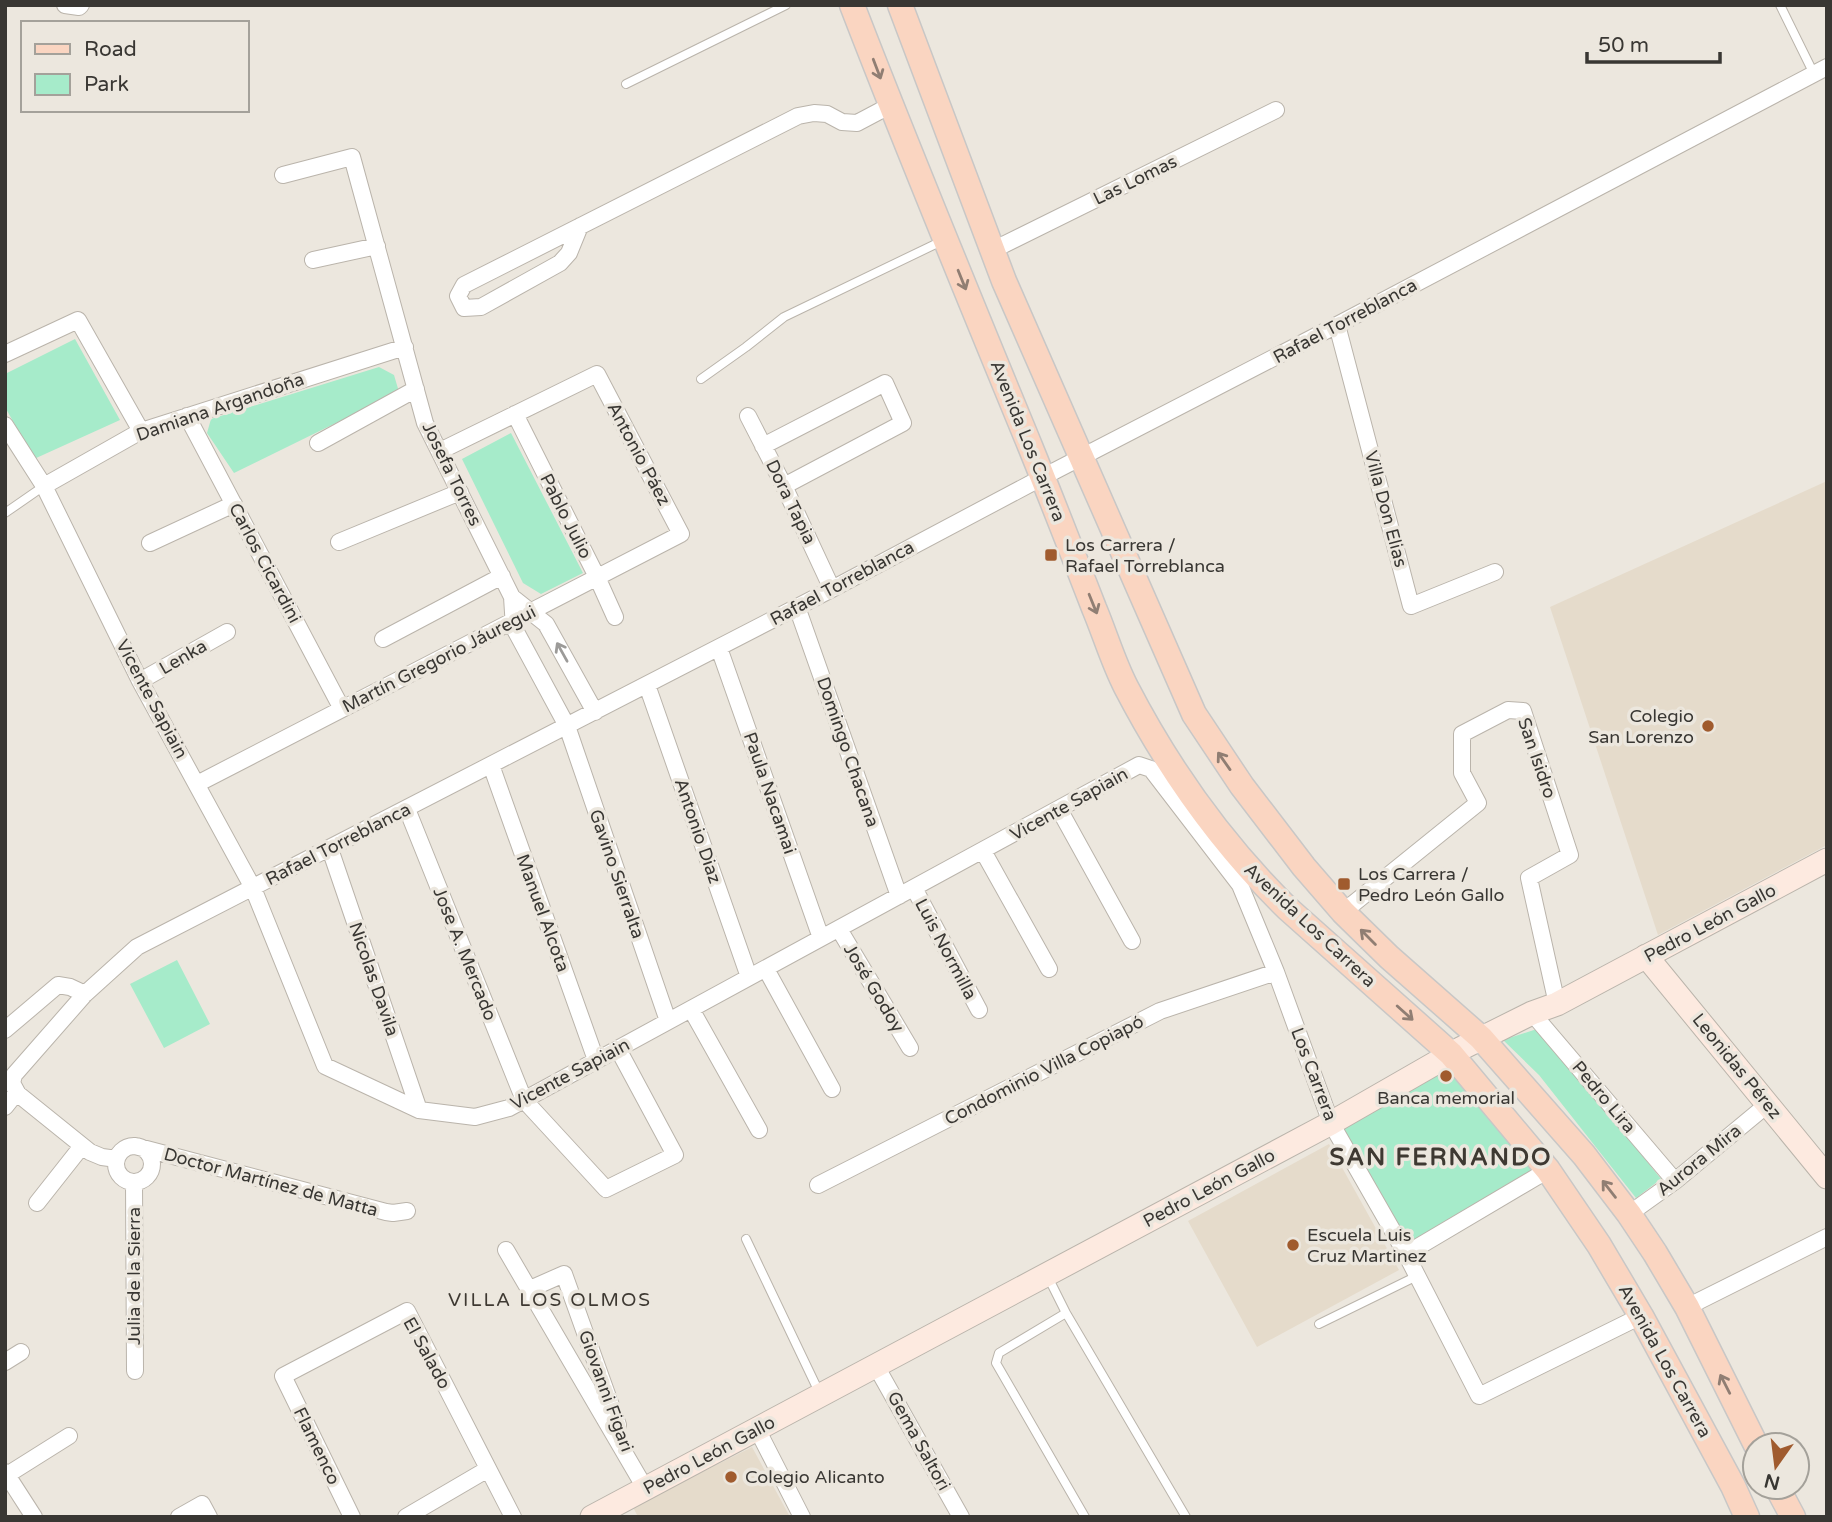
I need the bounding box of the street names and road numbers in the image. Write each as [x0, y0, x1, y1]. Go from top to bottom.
street label: Las Lomas [1090, 150, 1180, 210]
street label: Rafael Torreblanca [1269, 274, 1421, 368]
street label: Avenida Los Carrera [986, 357, 1070, 525]
street label: Damiana Argandoña [133, 368, 307, 446]
street label: Antonio Páez [603, 399, 675, 509]
street label: Josefa Torres [417, 419, 487, 529]
street label: Villa Don Elias [1360, 448, 1412, 570]
street label: Dora Tapia [761, 456, 821, 548]
street label: Pablo Julio [535, 470, 597, 562]
street label: Carlos Cicardini [224, 499, 306, 627]
street label: Rafael Torreblanca [766, 536, 918, 630]
street label: Martín Gregorio Jáuregui [339, 601, 539, 717]
street label: Lenka [155, 635, 211, 679]
street label: Vicente Sapiain [111, 636, 193, 762]
street label: Domingo Chacana [812, 674, 884, 830]
street label: San Isidro [1513, 715, 1561, 801]
street label: Paula Nacamai [739, 729, 801, 857]
street label: Vicente Sapiain [1006, 763, 1132, 845]
street label: Antonio Diaz [670, 776, 726, 886]
street label: Rafael Torreblanca [262, 798, 414, 890]
street label: Gavino Sierralta [585, 807, 649, 941]
street label: Manuel Alcota [511, 851, 575, 975]
street label: Avenida Los Carrera [1240, 858, 1380, 992]
street label: Pedro León Gallo [1640, 879, 1780, 967]
street label: Jose A. Mercado [428, 884, 502, 1024]
street label: Luis Normilla [910, 895, 982, 1003]
street label: Nicolas Davila [344, 919, 404, 1039]
street label: José Godoy [839, 940, 909, 1036]
street label: Leonidas Pérez [1688, 1009, 1786, 1123]
street label: Condominio Villa Copiapó [941, 1010, 1147, 1130]
street label: Los Carrera [1286, 1024, 1342, 1124]
street label: Vicente Sapiain [507, 1033, 633, 1115]
street label: Pedro Lira [1567, 1056, 1641, 1138]
street label: Aurora Mira [1652, 1119, 1746, 1201]
street label: Doctor Martínez de Matta [161, 1143, 381, 1221]
street label: Pedro León Gallo [1139, 1144, 1279, 1232]
street label: Julia de la Sierra [123, 1207, 145, 1345]
street label: Avenida Los Carrera [1614, 1280, 1716, 1442]
street label: El Salado [398, 1313, 456, 1393]
street label: Giovanni Figari [574, 1327, 638, 1455]
street label: Gema Saltori [883, 1388, 955, 1494]
street label: Flamenco [289, 1404, 345, 1488]
street label: Pedro León Gallo [639, 1411, 779, 1499]

